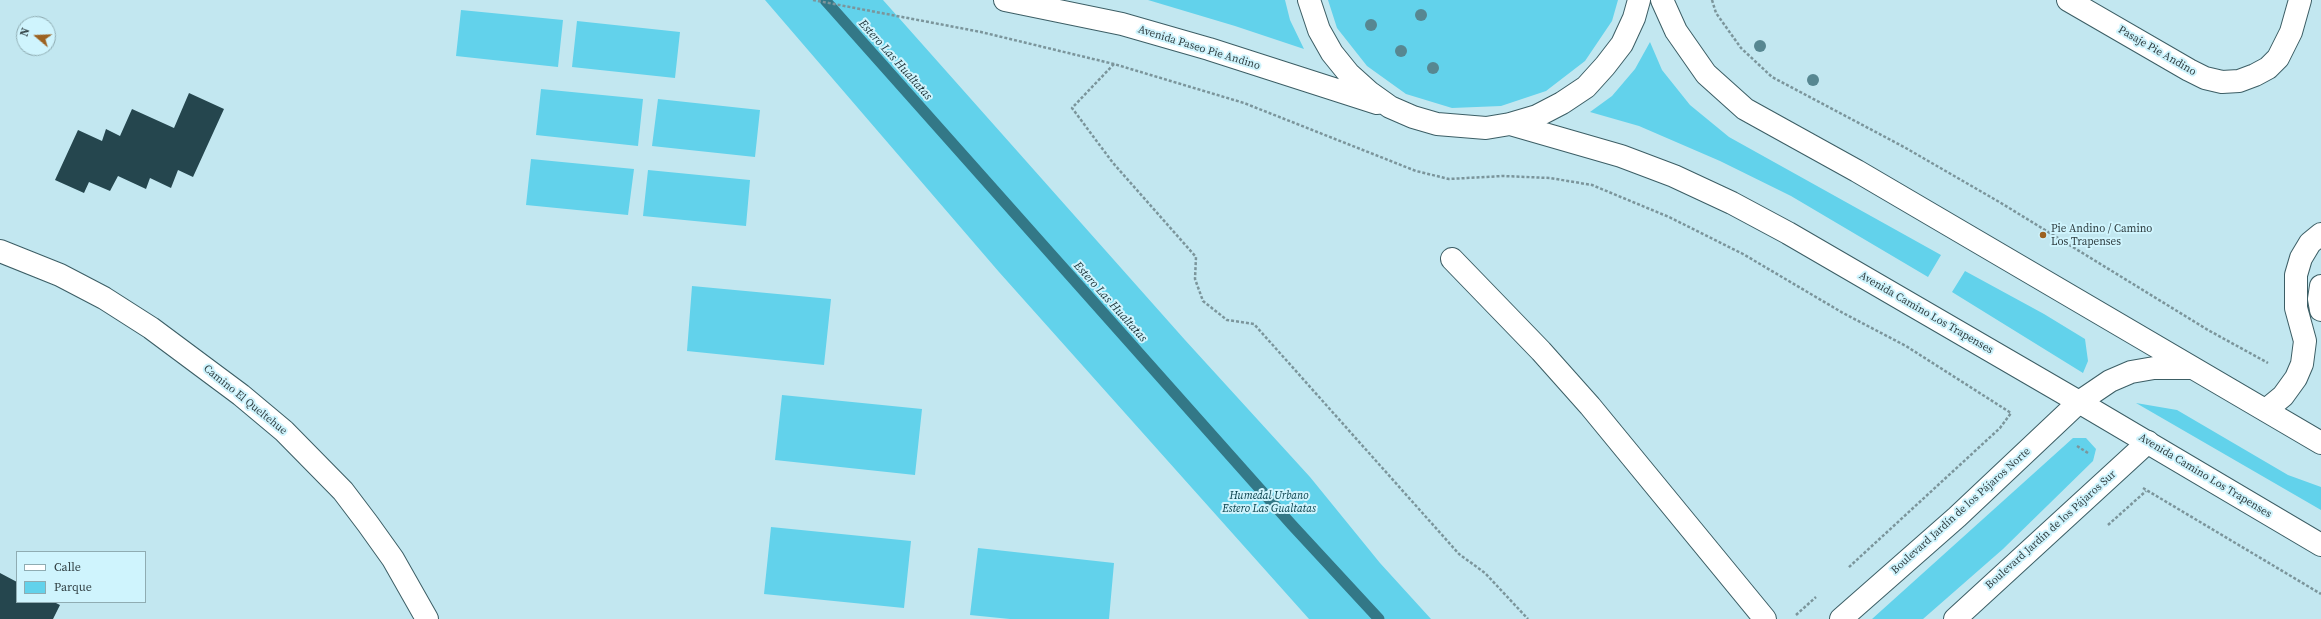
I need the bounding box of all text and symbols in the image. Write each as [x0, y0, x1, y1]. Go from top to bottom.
north arrow [16, 16, 56, 56]
water label: Estero Las Hualtatas [855, 17, 935, 103]
street label: Avenida Paseo Pie Andino [1136, 23, 1262, 73]
street label: Pasaje Pie Andino [2116, 23, 2198, 79]
text: N [17, 26, 34, 38]
place label: Pie Andino / Camino Los Trapenses [2051, 222, 2152, 248]
marker: Pie Andino / Camino Los Trapenses [2038, 230, 2048, 240]
water label: Estero Las Hualtatas [1070, 259, 1150, 345]
street label: Avenida Camino Los Trapenses [1857, 269, 1995, 357]
street label: Camino El Queltehue [201, 362, 289, 438]
street label: Avenida Camino Los Trapenses [2136, 431, 2274, 521]
street label: Boulevard Jardín de los Pájaros Norte [1889, 445, 2033, 577]
street label: Boulevard Jardín de los Pájaros Sur [1983, 468, 2119, 592]
park label: Humedal Urbano Estero Las Gualtatas [1222, 489, 1316, 515]
legend [16, 551, 146, 603]
text: Calle [54, 559, 81, 575]
text: Parque [54, 579, 92, 595]

